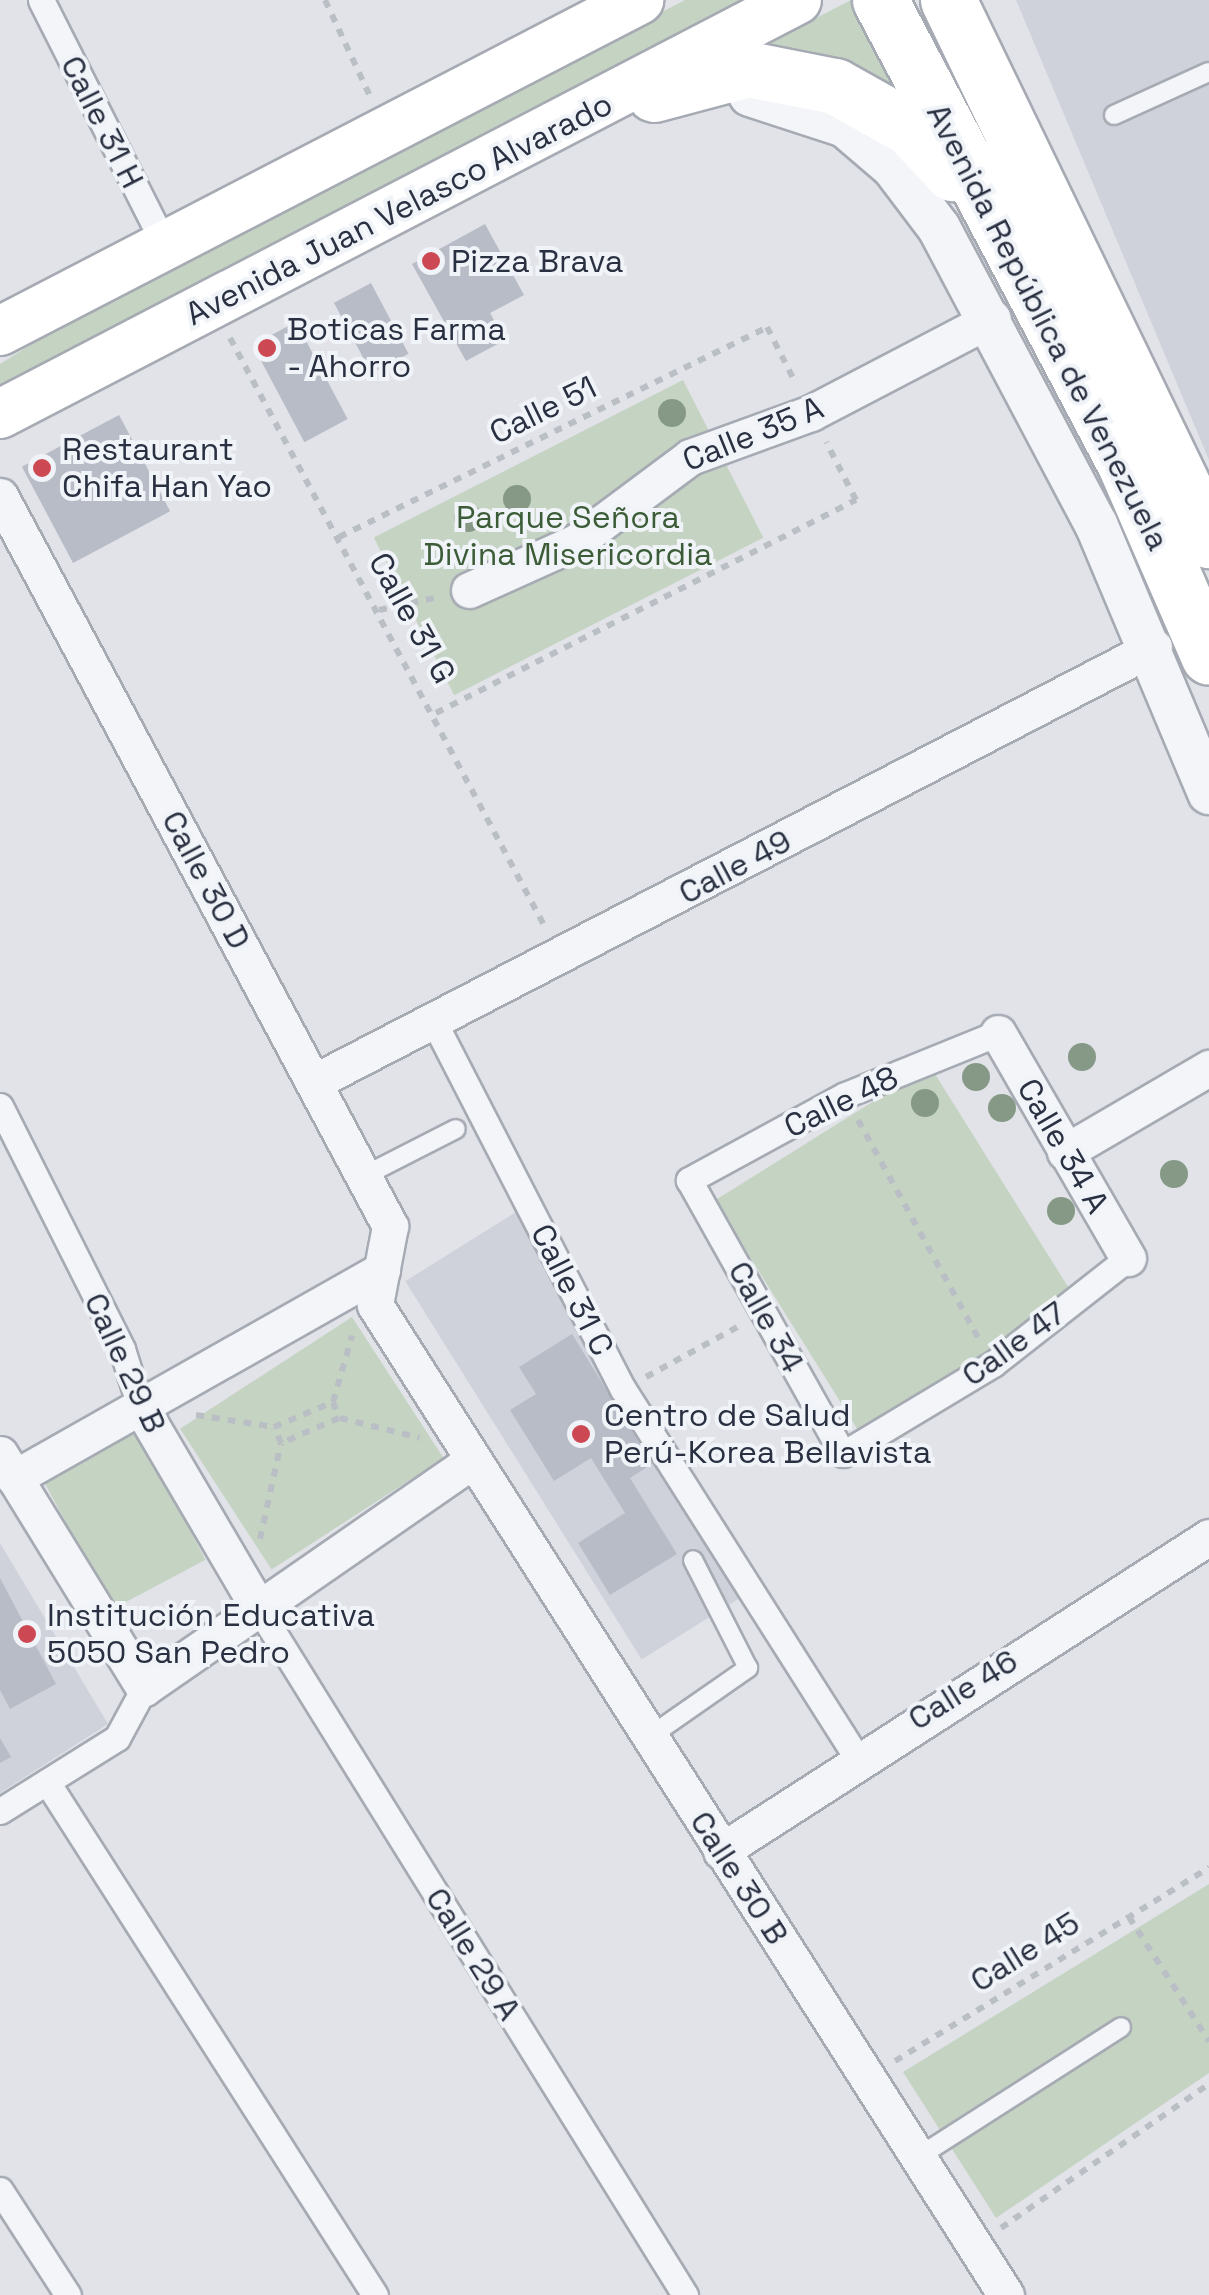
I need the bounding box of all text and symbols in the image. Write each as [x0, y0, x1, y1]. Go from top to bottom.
street label: Calle 31 H [52, 49, 152, 195]
street label: Avenida Juan Velasco Alvarado [179, 84, 619, 334]
street label: Avenida República de Venezuela [918, 97, 1178, 557]
place label: Pizza Brava [451, 242, 623, 280]
marker: Pizza Brava [420, 250, 442, 272]
place label: Boticas Farma - Ahorro [287, 311, 506, 386]
marker: Boticas Farma - Ahorro [256, 337, 278, 359]
street label: Calle 51 [483, 368, 603, 452]
street label: Calle 35 A [677, 388, 829, 480]
place label: Restaurant Chifa Han Yao [62, 431, 272, 506]
marker: Restaurant Chifa Han Yao [31, 457, 53, 479]
park label: Parque Señora Divina Misericordia [424, 499, 712, 574]
street label: Calle 31 G [360, 546, 464, 690]
street label: Calle 30 D [154, 804, 258, 956]
street label: Calle 49 [672, 822, 798, 912]
street label: Calle 48 [778, 1058, 904, 1146]
street label: Calle 34 A [1009, 1072, 1117, 1220]
street label: Calle 31 C [522, 1218, 622, 1362]
street label: Calle 34 [720, 1255, 812, 1379]
street label: Calle 29 B [76, 1287, 174, 1439]
street label: Calle 47 [955, 1294, 1073, 1394]
place label: Centro de Salud Perú-Korea Bellavista [604, 1397, 932, 1472]
marker: Centro de Salud Perú-Korea Bellavista [568, 1421, 594, 1447]
place label: Institución Educativa 5050 San Pedro [47, 1597, 375, 1672]
marker: Institución Educativa 5050 San Pedro [16, 1623, 38, 1645]
street label: Calle 46 [901, 1642, 1025, 1738]
street label: Calle 30 B [682, 1804, 796, 1952]
street label: Calle 29 A [417, 1881, 529, 2027]
street label: Calle 45 [964, 1904, 1086, 2000]

